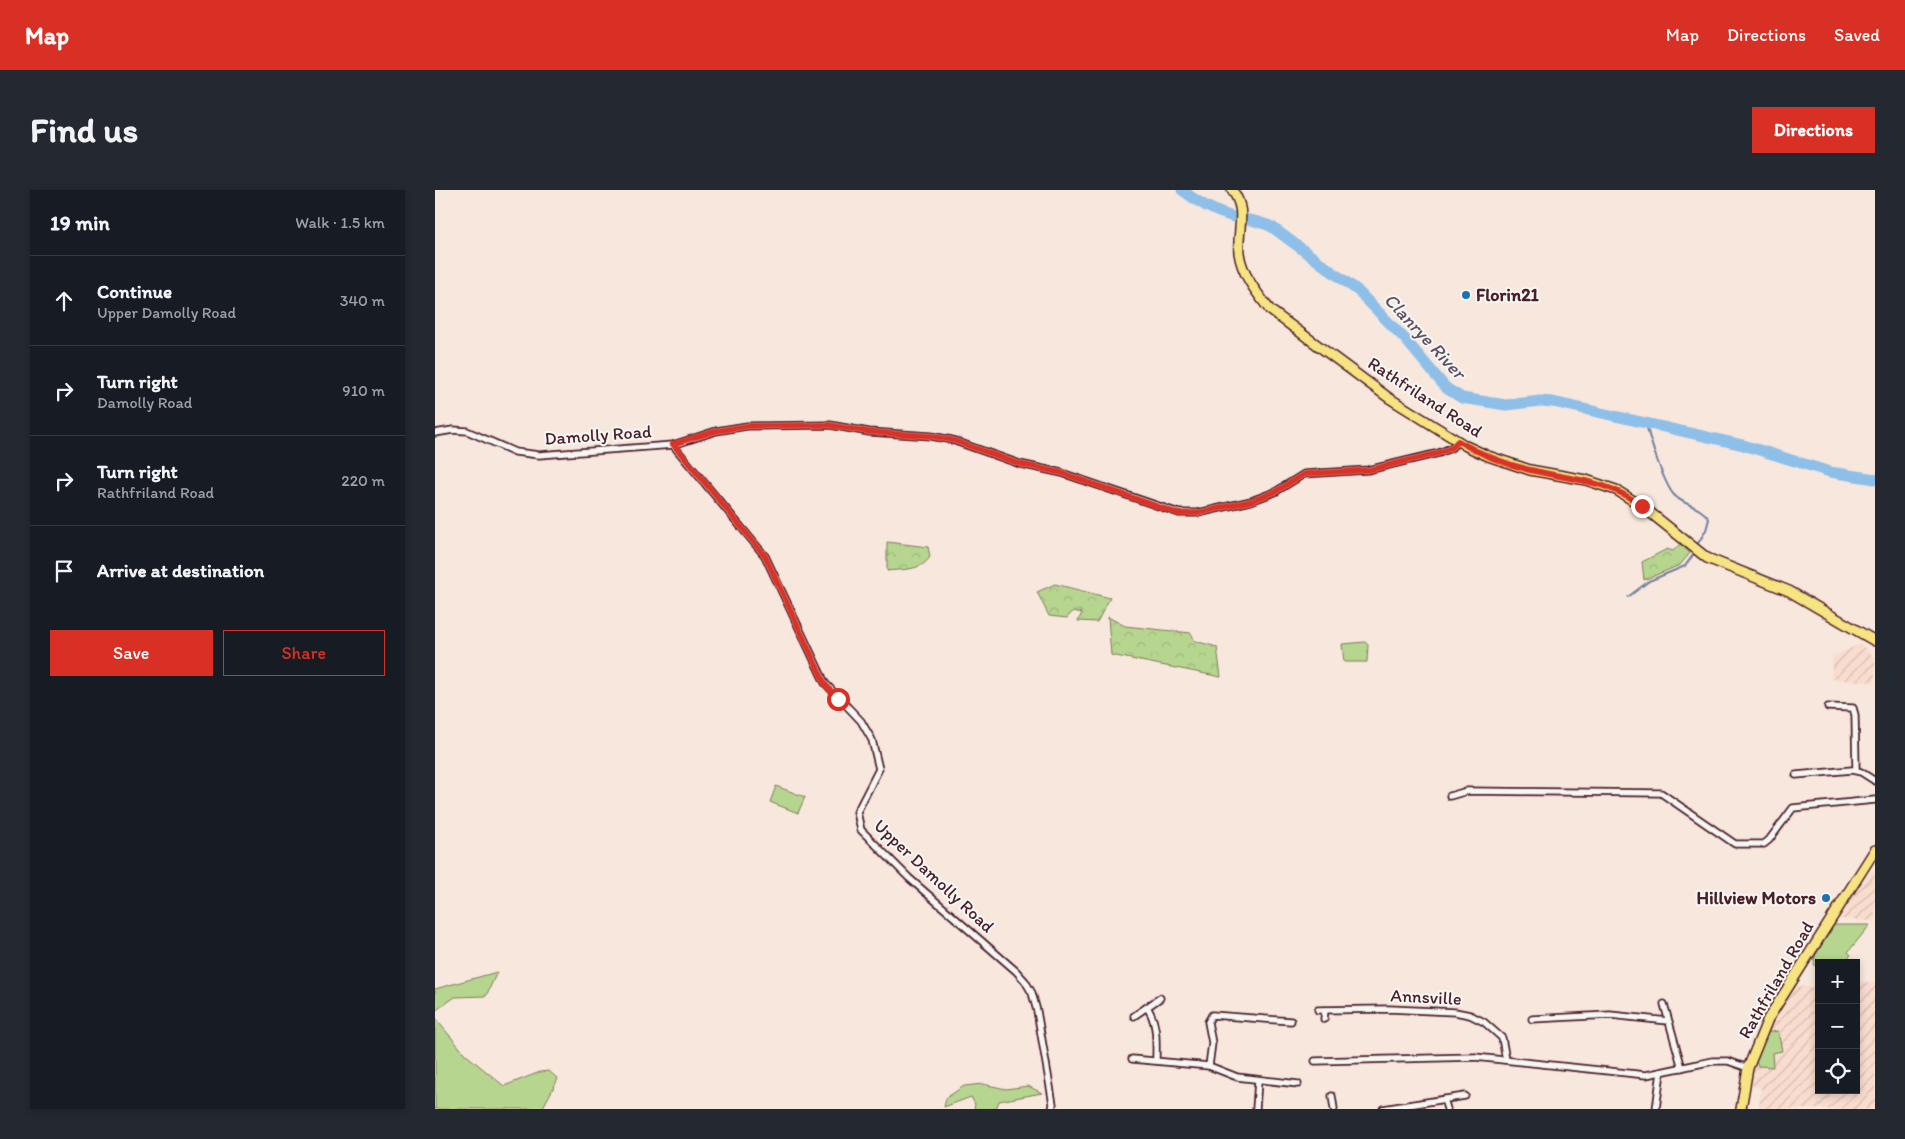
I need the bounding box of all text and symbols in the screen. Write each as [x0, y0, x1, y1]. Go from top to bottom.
text: Map [25, 21, 69, 50]
text: Map [1666, 24, 1699, 46]
text: Directions [1727, 24, 1806, 46]
text: Saved [1834, 24, 1880, 46]
button: Directions [1752, 107, 1875, 153]
text: Find us [30, 109, 138, 151]
text: 19 min [50, 210, 110, 235]
text: Walk · 1.5 km [295, 213, 385, 232]
text: Continue [97, 280, 172, 303]
place label: Florin21 [1476, 284, 1540, 306]
icon: ahead [50, 287, 78, 315]
water label: Clanrye River [1379, 288, 1472, 386]
marker: Florin21 [1460, 289, 1472, 301]
text: 340 m [340, 291, 385, 310]
text: Upper Damolly Road [97, 303, 236, 322]
street label: Rathfriland Road [1364, 352, 1487, 442]
text: Turn right [97, 370, 178, 393]
icon: right [50, 377, 78, 405]
text: 910 m [342, 381, 385, 400]
text: Damolly Road [97, 393, 192, 412]
street label: Damolly Road [544, 420, 653, 450]
text: Turn right [97, 460, 178, 483]
icon: right [50, 467, 78, 495]
text: 220 m [341, 471, 385, 490]
text: Rathfriland Road [97, 483, 214, 502]
route end [1631, 495, 1654, 518]
icon: arrive [50, 557, 78, 585]
text: Arrive at destination [97, 559, 264, 582]
button: Save [50, 630, 213, 676]
button: Share [223, 630, 385, 676]
route start [827, 688, 850, 711]
street label: Upper Damolly Road [869, 815, 999, 938]
place label: Hillview Motors [1696, 887, 1816, 909]
marker: Hillview Motors [1820, 892, 1832, 904]
street label: Rathfriland Road [1734, 917, 1819, 1043]
map controls [1815, 959, 1860, 1094]
button: + [1815, 959, 1860, 1004]
street label: Annsville [1390, 984, 1462, 1010]
button: − [1815, 1004, 1860, 1049]
button: locate [1815, 1049, 1860, 1094]

